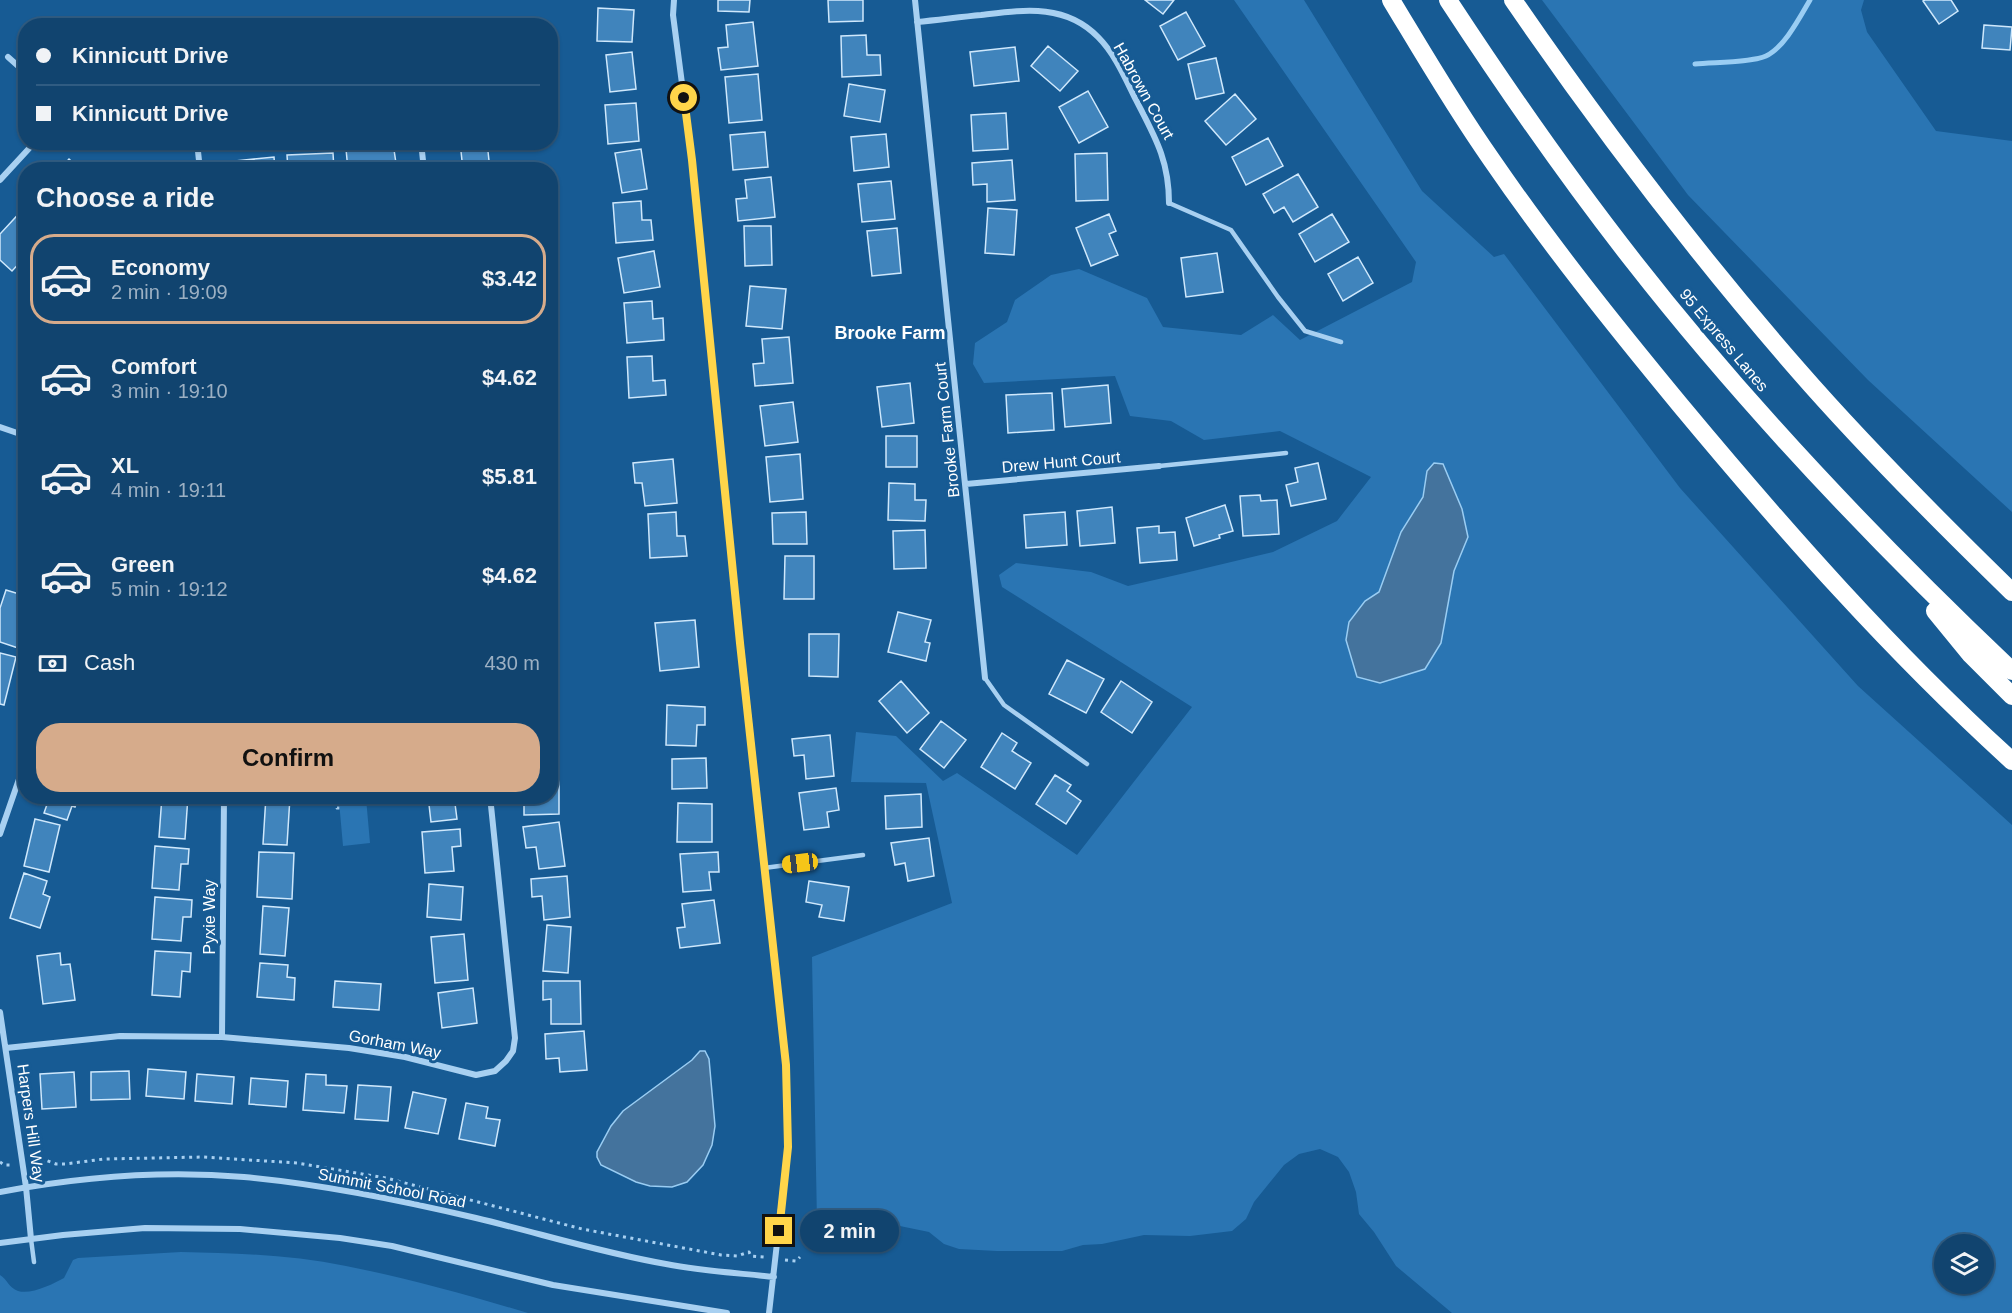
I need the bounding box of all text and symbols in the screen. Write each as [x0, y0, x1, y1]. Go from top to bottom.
street label: Habrown Court [1110, 40, 1178, 143]
text: Kinnicutt Drive [72, 43, 228, 68]
route start [670, 84, 697, 111]
text: Kinnicutt Drive [72, 101, 228, 126]
text: Choose a ride [36, 183, 215, 213]
icon: car [39, 252, 93, 306]
text: Economy [111, 255, 210, 280]
text: $3.42 [482, 266, 537, 291]
text: 2 min · 19:09 [111, 281, 228, 303]
street label: 95 Express Lanes [1676, 285, 1772, 395]
district label: Brooke Farm [834, 323, 946, 343]
icon: car [39, 351, 93, 405]
text: Comfort [111, 354, 197, 379]
street label: Brooke Farm Court [931, 361, 963, 499]
text: $4.62 [482, 365, 537, 390]
text: 3 min · 19:10 [111, 380, 228, 402]
street label: Drew Hunt Court [1001, 448, 1122, 476]
icon: car [39, 450, 93, 504]
text: XL [111, 453, 139, 478]
text: $5.81 [482, 464, 537, 489]
text: 4 min · 19:11 [111, 479, 226, 501]
icon: car [39, 549, 93, 603]
text: Green [111, 552, 175, 577]
text: $4.62 [482, 563, 537, 588]
text: 5 min · 19:12 [111, 578, 228, 600]
icon: cash [36, 647, 69, 680]
text: Cash [84, 650, 135, 675]
text: 430 m [484, 652, 540, 674]
button: Confirm [36, 723, 540, 792]
car [781, 852, 819, 874]
street label: Pyxie Way [201, 880, 218, 954]
street label: Gorham Way [347, 1027, 443, 1061]
street label: Harpers Hill Way [14, 1063, 48, 1183]
street label: Summit School Road [317, 1165, 467, 1211]
callout: 2 min [800, 1210, 899, 1252]
route end [765, 1217, 792, 1244]
text: 2 min [823, 1220, 876, 1242]
map controls [1934, 1234, 1994, 1294]
button: layers [1934, 1234, 1994, 1294]

